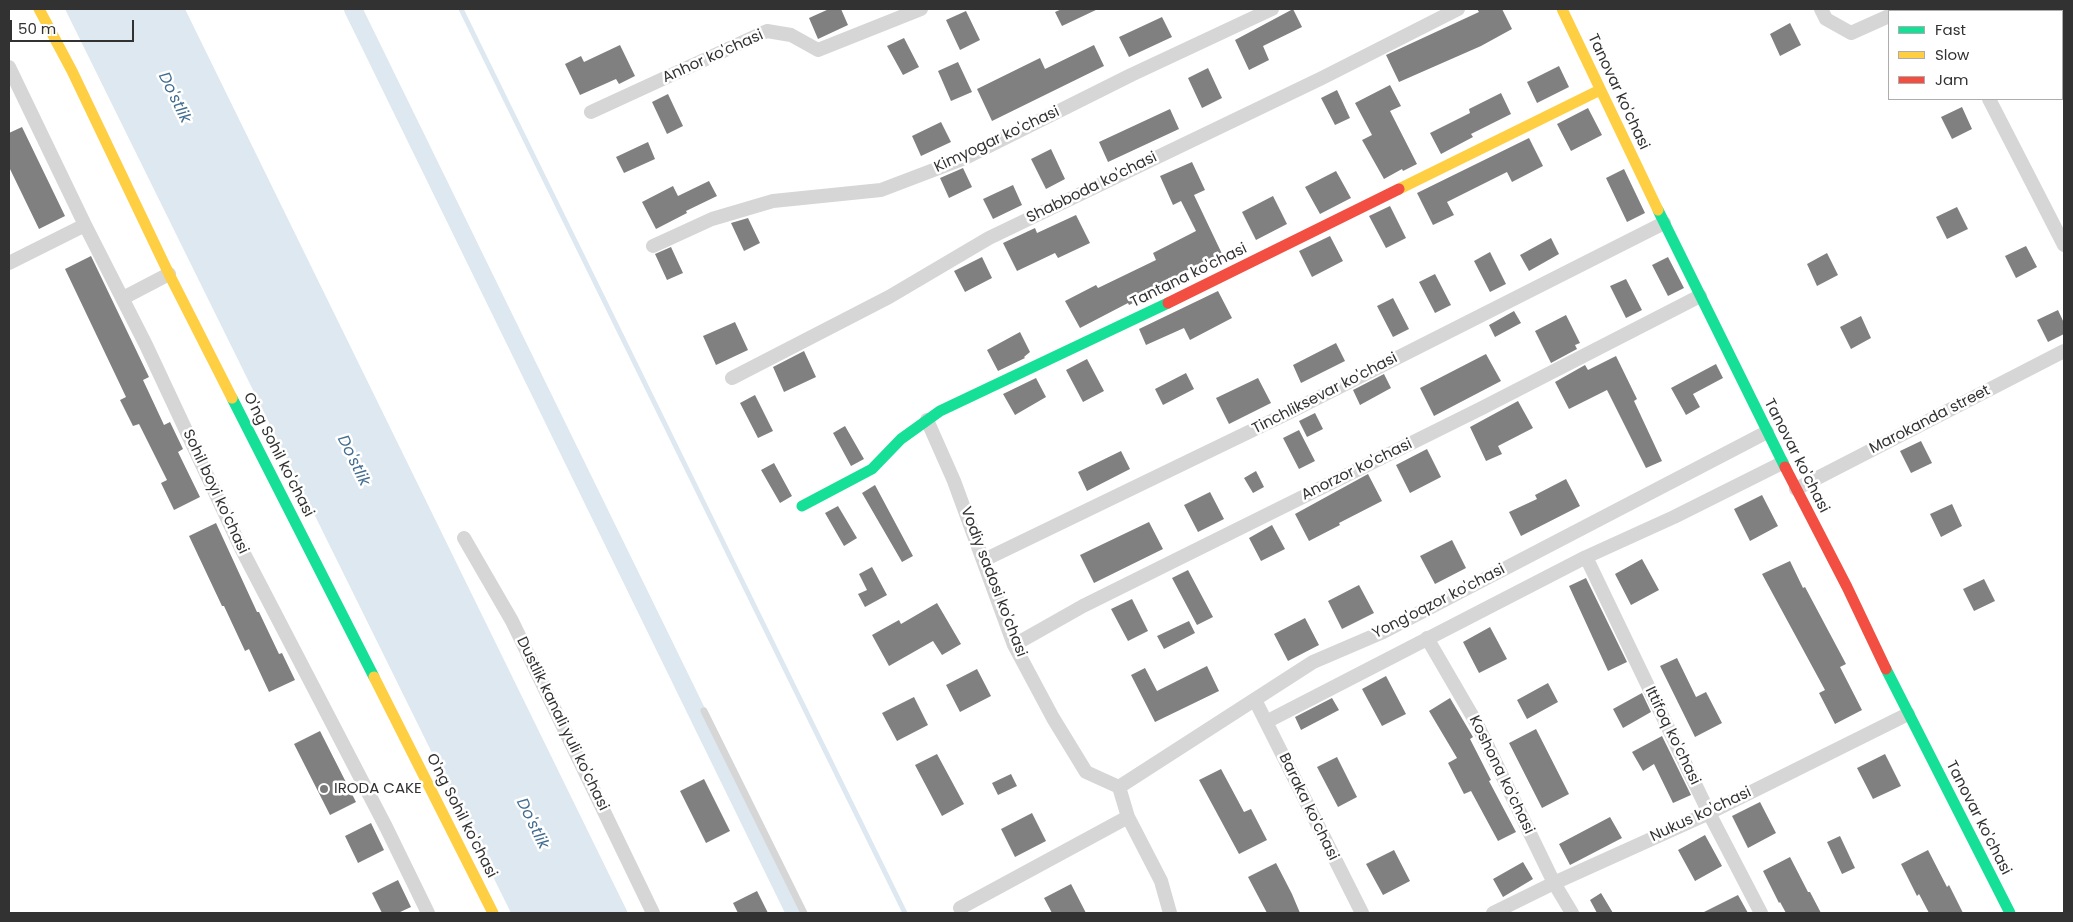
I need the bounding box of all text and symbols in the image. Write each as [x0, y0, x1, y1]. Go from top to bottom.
scale bar [12, 10, 136, 42]
legend [1888, 10, 2063, 100]
text: 50 m [18, 18, 56, 39]
text: Fast [1935, 19, 1966, 40]
street label: Anhor ko'chasi [660, 27, 766, 87]
street label: Tanovar ko'chasi [1583, 31, 1653, 153]
text: Slow [1935, 44, 1969, 65]
water label: Do'stlik [153, 69, 195, 127]
text: Jam [1935, 69, 1969, 90]
street label: Kimyogar ko'chasi [932, 103, 1062, 177]
street label: Shabboda ko'chasi [1024, 149, 1160, 227]
street label: Tantana ko'chasi [1128, 240, 1250, 312]
street label: Tinchliksevar ko'chasi [1249, 350, 1401, 438]
street label: Marokanda street [1867, 382, 1993, 458]
street label: O'ng Sohil ko'chasi [239, 390, 317, 520]
street label: Tanovar ko'chasi [1759, 396, 1833, 516]
street label: Sohil boyi ko'chasi [178, 427, 252, 557]
water label: Do'stlik [332, 432, 374, 490]
street label: Anorzor ko'chasi [1299, 435, 1415, 505]
street label: Vodiy sadosi ko'chasi [956, 504, 1030, 660]
street label: Yong'oqzor ko'chasi [1370, 561, 1508, 643]
street label: Dustlik kanali yuli ko'chasi [512, 634, 612, 814]
street label: Ittifoq ko'chasi [1640, 684, 1704, 788]
street label: Koshona ko'chasi [1465, 713, 1537, 837]
street label: Baraka ko'chasi [1274, 750, 1342, 864]
street label: O'ng Sohil ko'chasi [422, 751, 500, 881]
street label: Tanovar ko'chasi [1941, 758, 2015, 878]
place label: IRODA CAKE [334, 780, 422, 798]
marker: IRODA CAKE [318, 783, 330, 795]
street label: Nukus ko'chasi [1648, 784, 1754, 846]
water label: Do'stlik [511, 795, 553, 853]

